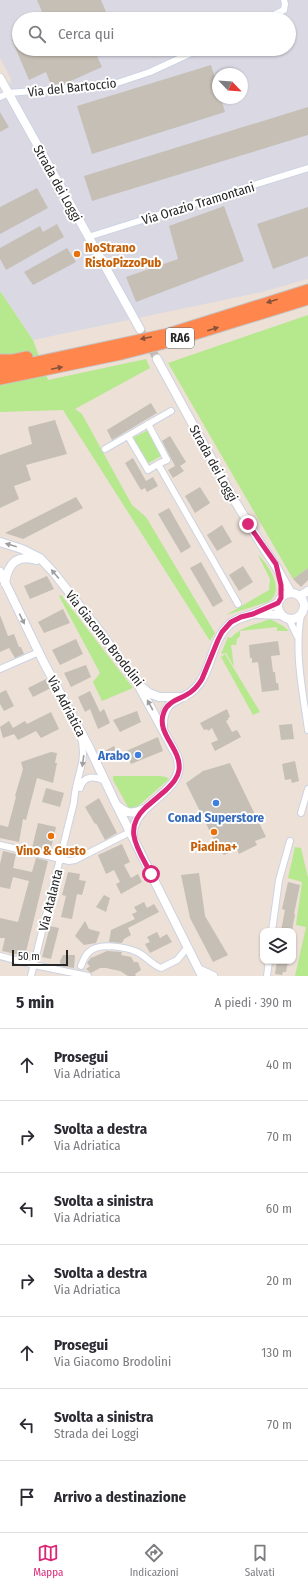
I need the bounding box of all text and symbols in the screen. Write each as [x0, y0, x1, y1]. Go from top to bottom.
search box [12, 12, 296, 56]
icon: search [26, 23, 48, 45]
text: Cerca qui [58, 25, 114, 43]
north arrow [212, 68, 248, 104]
street label: Via del Bartoccio [27, 75, 117, 100]
street label: Strada dei Loggi [30, 142, 85, 224]
street label: Via Orazio Tramontani [140, 179, 256, 228]
place label: NoStrano RistoPizzoPub [85, 240, 161, 270]
marker: NoStrano RistoPizzoPub [72, 249, 82, 259]
one-way arrow [266, 298, 278, 304]
one-way arrow [207, 325, 219, 331]
road number: RA6 [166, 328, 194, 348]
one-way arrow [139, 336, 152, 342]
one-way arrow [51, 364, 63, 370]
street label: Strada dei Loggi [186, 422, 241, 504]
route end [239, 515, 257, 533]
one-way arrow [5, 542, 17, 548]
one-way arrow [50, 568, 59, 579]
street label: Via Giacomo Brodolini [63, 587, 147, 689]
one-way arrow [19, 613, 25, 624]
street label: Via Adriatica [44, 673, 89, 739]
one-way arrow [146, 700, 153, 711]
place label: Arabo [97, 748, 130, 763]
marker: Arabo [133, 750, 143, 760]
one-way arrow [80, 755, 86, 767]
marker: Conad Superstore [211, 798, 221, 808]
place label: Conad Superstore [168, 810, 265, 825]
marker: Piadina+ [209, 827, 219, 837]
marker: Vino & Gusto [46, 831, 56, 841]
place label: Piadina+ [191, 839, 237, 854]
place label: Vino & Gusto [15, 843, 86, 858]
route start [142, 865, 160, 883]
street label: Via Atalanta [36, 867, 65, 933]
map controls [260, 928, 296, 964]
button: layers [260, 928, 296, 964]
scale bar [12, 948, 68, 967]
text: 50 m [18, 950, 40, 963]
text: 5 min [16, 992, 54, 1013]
text: A piedi · 390 m [215, 995, 292, 1010]
text: Prosegui [54, 1048, 108, 1066]
icon: ahead [16, 1054, 38, 1076]
text: 40 m [266, 1057, 292, 1072]
text: Via Adriatica [54, 1066, 121, 1081]
text: Svolta a destra [54, 1120, 147, 1138]
icon: right [16, 1126, 38, 1148]
text: 70 m [267, 1129, 292, 1144]
text: Via Adriatica [54, 1138, 121, 1153]
text: Svolta a sinistra [54, 1192, 154, 1210]
icon: left [16, 1198, 38, 1220]
text: 60 m [266, 1201, 292, 1216]
text: Via Adriatica [54, 1210, 121, 1225]
text: Svolta a destra [54, 1264, 147, 1282]
icon: right [16, 1270, 38, 1292]
text: 20 m [266, 1273, 292, 1288]
text: Via Adriatica [54, 1282, 121, 1297]
text: Prosegui [54, 1336, 108, 1354]
icon: ahead [16, 1342, 38, 1364]
text: 130 m [261, 1345, 292, 1360]
text: Via Giacomo Brodolini [54, 1354, 171, 1369]
text: Svolta a sinistra [54, 1408, 154, 1426]
icon: left [16, 1414, 38, 1436]
text: 70 m [267, 1417, 292, 1432]
text: Strada dei Loggi [54, 1426, 139, 1441]
icon: arrive [16, 1486, 38, 1508]
text: Arrivo a destinazione [54, 1488, 186, 1506]
tab: Mappa [33, 1542, 63, 1579]
tab: Indicazioni [130, 1542, 179, 1579]
tab: Salvati [245, 1542, 275, 1579]

